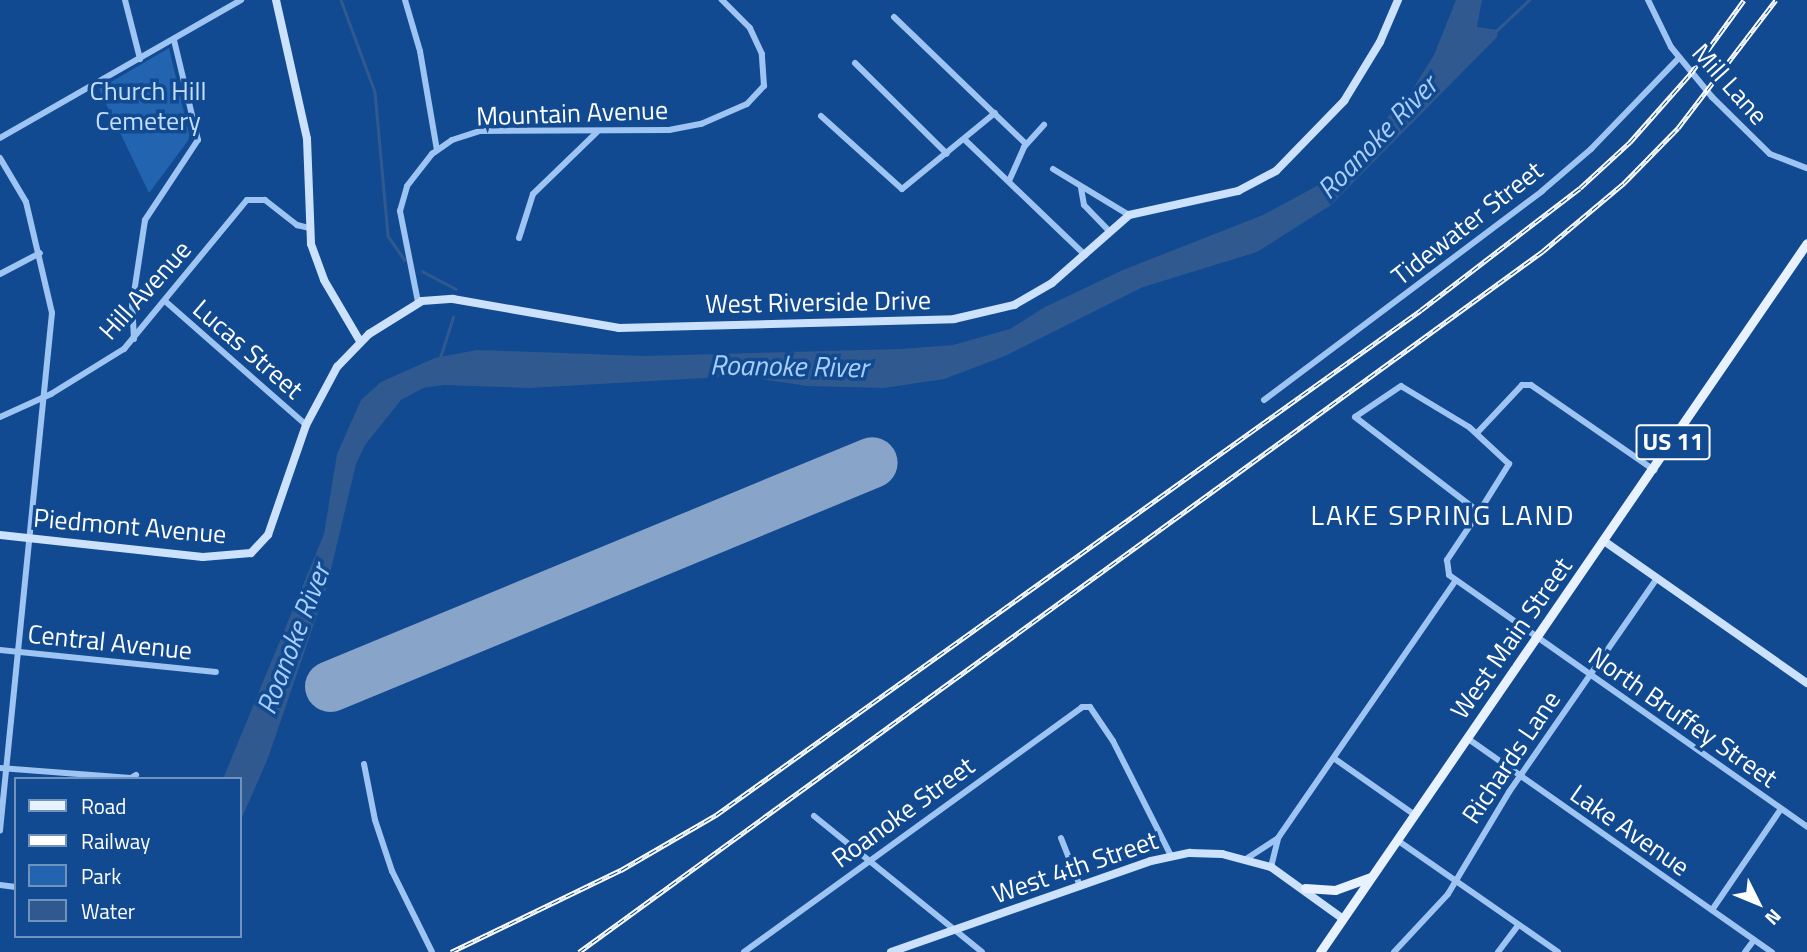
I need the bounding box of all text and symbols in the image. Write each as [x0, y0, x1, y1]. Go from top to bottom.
street label: Mill Lane [1686, 37, 1774, 131]
water label: Roanoke River [1310, 68, 1444, 206]
park label: Church Hill Cemetery [90, 75, 206, 136]
street label: Mountain Avenue [476, 94, 668, 132]
street label: Tidewater Street [1385, 154, 1549, 292]
street label: Hill Avenue [92, 234, 198, 346]
street label: West Riverside Drive [705, 284, 931, 320]
street label: Lucas Street [187, 293, 309, 405]
water label: Roanoke River [710, 348, 868, 384]
road number: US 11 [1634, 422, 1712, 462]
district label: LAKE SPRING LAND [1312, 498, 1574, 532]
street label: Piedmont Avenue [32, 502, 228, 550]
street label: West Main Street [1444, 551, 1578, 725]
water label: Roanoke River [249, 559, 337, 719]
street label: Central Avenue [26, 618, 194, 666]
street label: North Bruffey Street [1583, 640, 1783, 794]
street label: Richards Lane [1455, 685, 1567, 829]
street label: Roanoke Street [826, 750, 980, 874]
legend [14, 777, 242, 938]
street label: Lake Avenue [1565, 778, 1695, 882]
text: Road [81, 790, 126, 822]
street label: West 4th Street [988, 824, 1162, 910]
text: Railway [81, 825, 150, 857]
text: Park [81, 860, 121, 892]
north arrow [1723, 868, 1793, 938]
text: Water [81, 895, 135, 927]
text: N [1759, 903, 1789, 932]

